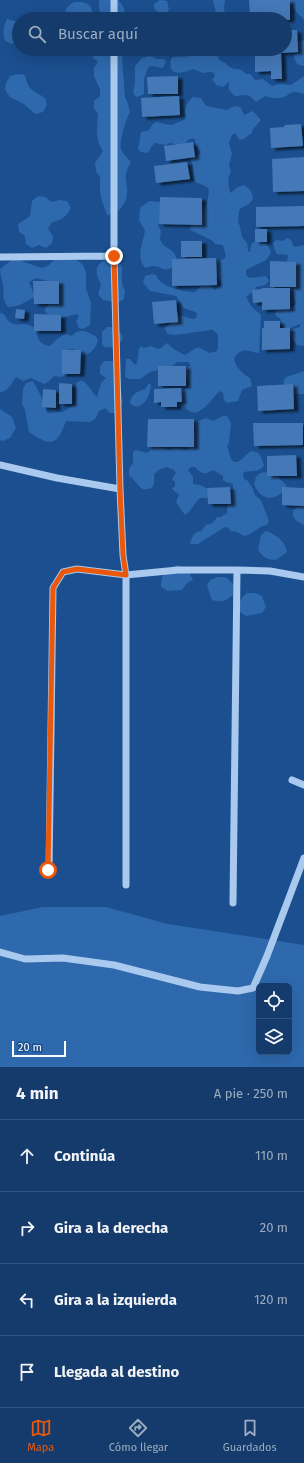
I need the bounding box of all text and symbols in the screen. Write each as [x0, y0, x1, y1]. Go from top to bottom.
search box [12, 12, 292, 56]
icon: search [26, 23, 48, 45]
text: Buscar aquí [58, 25, 138, 43]
route end [105, 247, 123, 265]
route start [39, 861, 57, 879]
map controls [256, 983, 292, 1055]
button: locate [256, 983, 292, 1019]
button: layers [256, 1019, 292, 1055]
scale bar [12, 1039, 66, 1058]
text: 20 m [18, 1041, 42, 1054]
text: 4 min [16, 1083, 59, 1104]
text: A pie · 250 m [214, 1086, 288, 1101]
icon: ahead [16, 1145, 38, 1167]
text: Continúa [54, 1147, 115, 1165]
text: 110 m [255, 1148, 288, 1163]
icon: right [16, 1217, 38, 1239]
text: Gira a la derecha [54, 1219, 168, 1237]
text: 20 m [260, 1220, 288, 1235]
icon: left [16, 1289, 38, 1311]
text: Gira a la izquierda [54, 1291, 177, 1309]
text: 120 m [254, 1292, 288, 1307]
icon: arrive [16, 1361, 38, 1383]
text: Llegada al destino [54, 1363, 179, 1381]
tab: Mapa [27, 1417, 54, 1454]
tab: Cómo llegar [109, 1417, 168, 1454]
tab: Guardados [223, 1417, 277, 1454]

